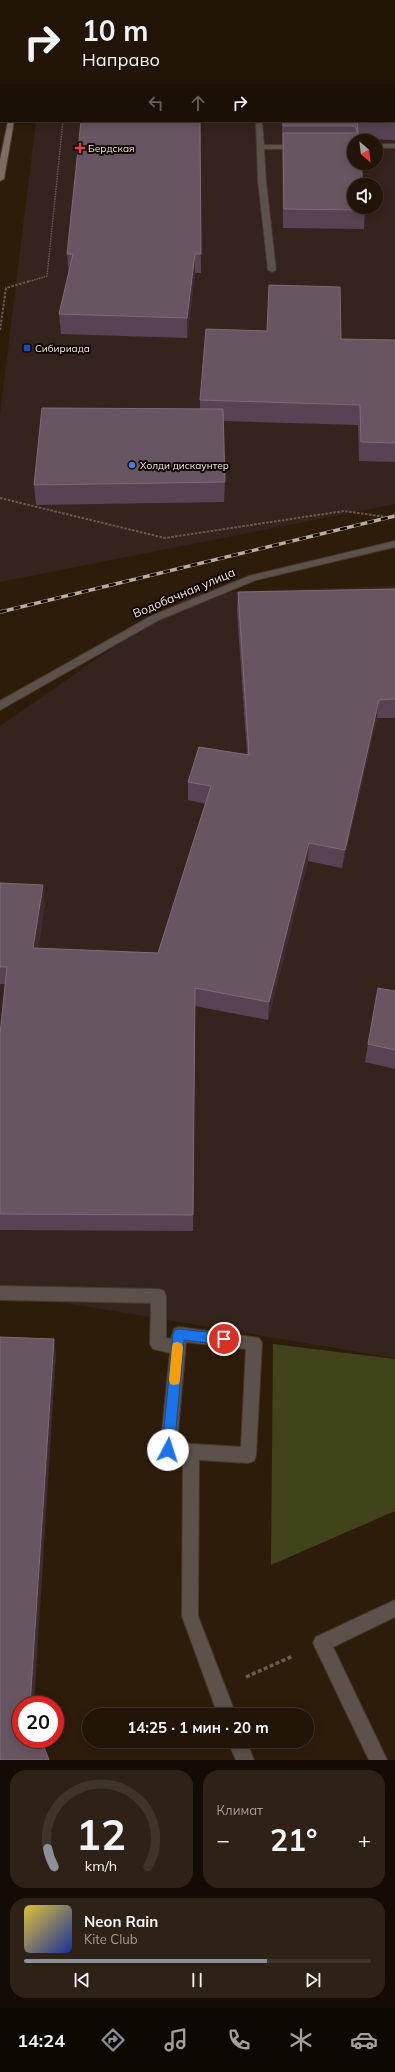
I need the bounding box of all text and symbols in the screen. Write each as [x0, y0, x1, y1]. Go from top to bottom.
text: 10 m [82, 13, 148, 48]
icon: right [16, 16, 68, 68]
text: Направо [82, 48, 160, 71]
icon: left [145, 92, 167, 114]
icon: ahead [187, 92, 209, 114]
icon: right [229, 92, 251, 114]
north arrow [347, 134, 383, 170]
map controls [347, 134, 383, 214]
place label: Бердская [88, 142, 135, 155]
marker: Бердская [75, 143, 85, 153]
button: sound [347, 178, 383, 214]
place label: Сибириада [35, 342, 90, 355]
marker: Сибириада [22, 343, 32, 353]
place label: Холди дискаунтер [140, 459, 229, 472]
marker: Холди дискаунтер [127, 460, 137, 470]
street label: Водобачная улица [130, 564, 237, 621]
pin [207, 1322, 241, 1356]
icon: arrive [213, 1328, 235, 1350]
position arrow [147, 1429, 189, 1471]
speed limit sign: 20 [12, 1696, 64, 1748]
text: 14:25 · 1 мин · 20 m [127, 1718, 269, 1737]
text: Климат [217, 1802, 263, 1818]
text: 12 [76, 1808, 126, 1860]
text: 21° [270, 1821, 317, 1859]
text: − [217, 1826, 230, 1854]
text: + [358, 1826, 371, 1854]
text: km/h [85, 1857, 117, 1875]
text: Neon Rain [84, 1912, 158, 1931]
text: Kite Club [84, 1931, 138, 1947]
icon: previous [71, 1969, 93, 1991]
icon: pause [186, 1969, 208, 1991]
icon: next [302, 1969, 324, 1991]
icon: directions [99, 2026, 127, 2054]
icon: music [162, 2026, 190, 2054]
icon: phone [225, 2026, 253, 2054]
icon: climate [287, 2026, 315, 2054]
icon: car [350, 2026, 378, 2054]
text: 14:24 [17, 2029, 65, 2052]

